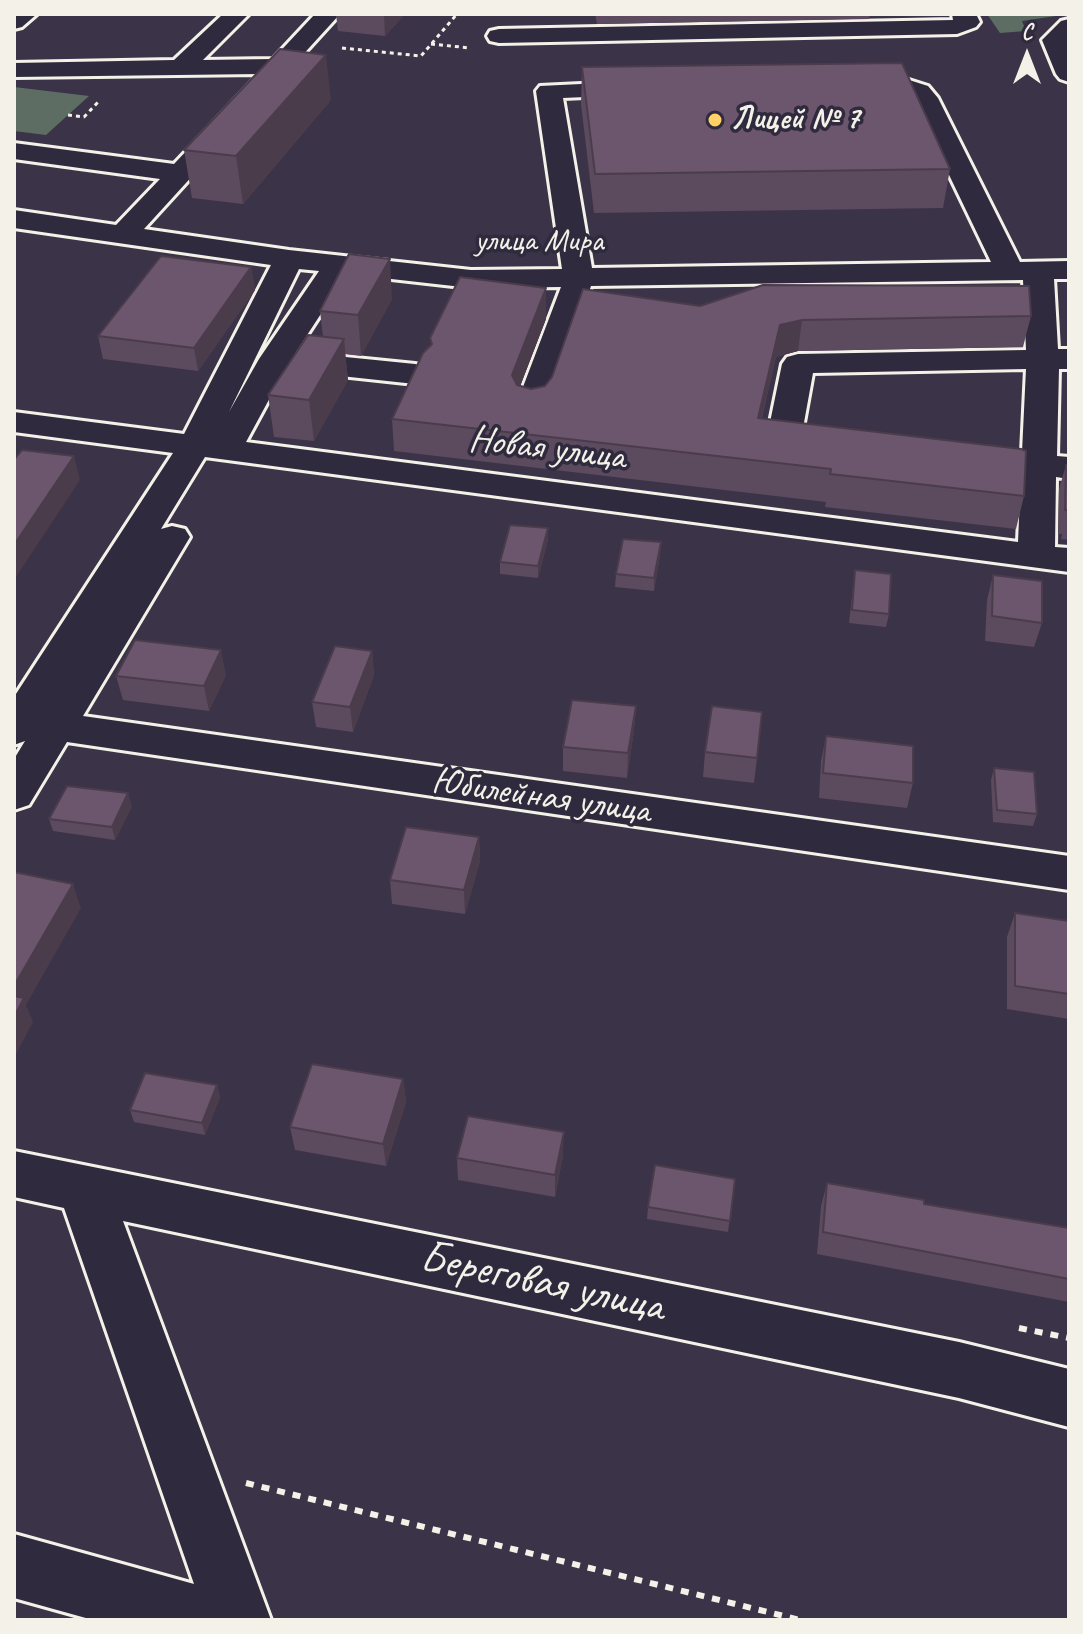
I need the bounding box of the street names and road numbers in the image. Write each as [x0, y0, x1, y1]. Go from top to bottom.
street label: улица Мира [475, 223, 603, 261]
street label: Новая улица [466, 417, 628, 481]
street label: Юбилейная улица [429, 759, 653, 835]
street label: Береговая улица [415, 1230, 669, 1336]

